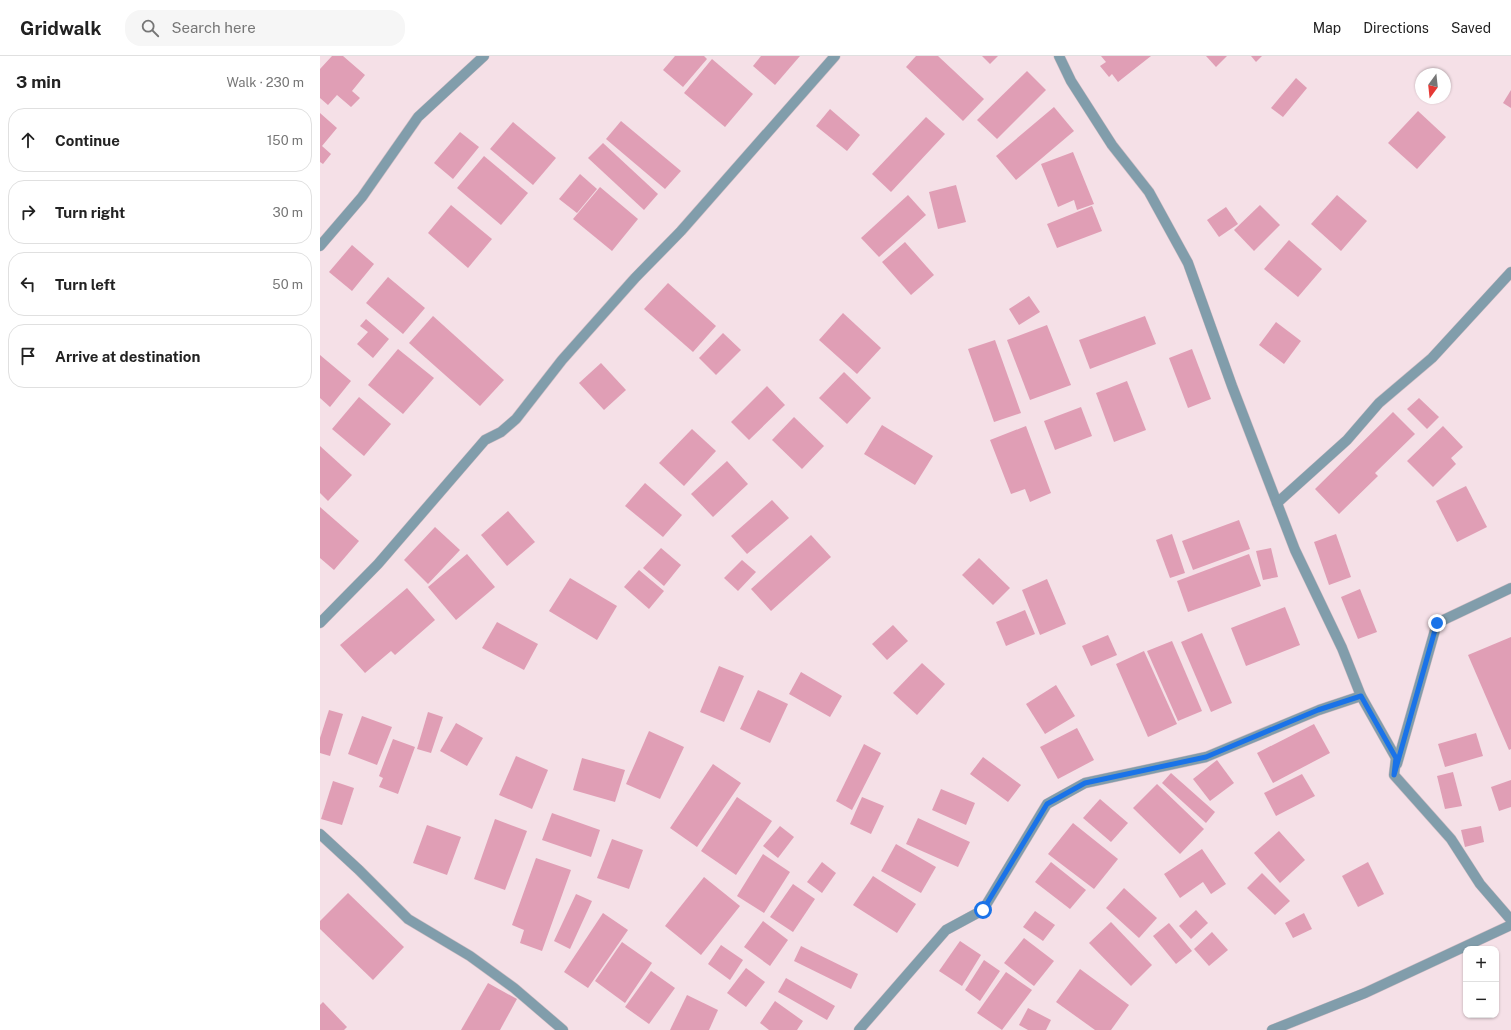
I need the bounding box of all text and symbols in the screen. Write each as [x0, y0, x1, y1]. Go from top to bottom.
search box [125, 10, 405, 46]
text: Gridwalk [20, 17, 101, 39]
icon: search [139, 17, 161, 39]
text: Search here [171, 19, 256, 36]
text: Map [1313, 20, 1341, 36]
text: Directions [1363, 20, 1429, 36]
text: Saved [1451, 20, 1491, 36]
north arrow [1415, 68, 1451, 104]
text: 3 min [16, 72, 61, 92]
text: Walk · 230 m [226, 75, 304, 90]
icon: ahead [17, 129, 39, 151]
text: Continue [55, 132, 120, 149]
text: 150 m [267, 133, 303, 148]
icon: right [17, 201, 39, 223]
text: Turn right [55, 204, 125, 221]
text: 30 m [273, 205, 303, 220]
icon: left [17, 273, 39, 295]
text: Turn left [55, 276, 116, 293]
text: 50 m [272, 277, 303, 292]
icon: arrive [17, 345, 39, 367]
text: Arrive at destination [55, 348, 200, 365]
route end [1428, 614, 1446, 632]
route start [974, 901, 992, 919]
map controls [1463, 946, 1499, 1018]
button: + [1463, 946, 1499, 982]
button: − [1463, 982, 1499, 1018]

